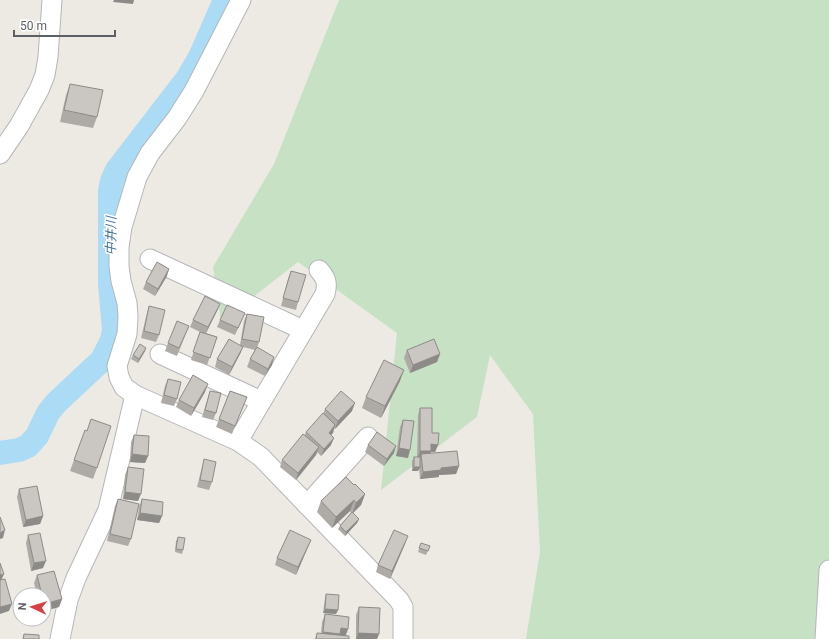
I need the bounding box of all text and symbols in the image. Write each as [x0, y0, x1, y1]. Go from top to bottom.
scale bar [14, 12, 115, 38]
text: 50 m [20, 19, 47, 33]
water label: 中井川 [103, 214, 119, 256]
north arrow [12, 587, 52, 627]
text: N [16, 602, 29, 611]

